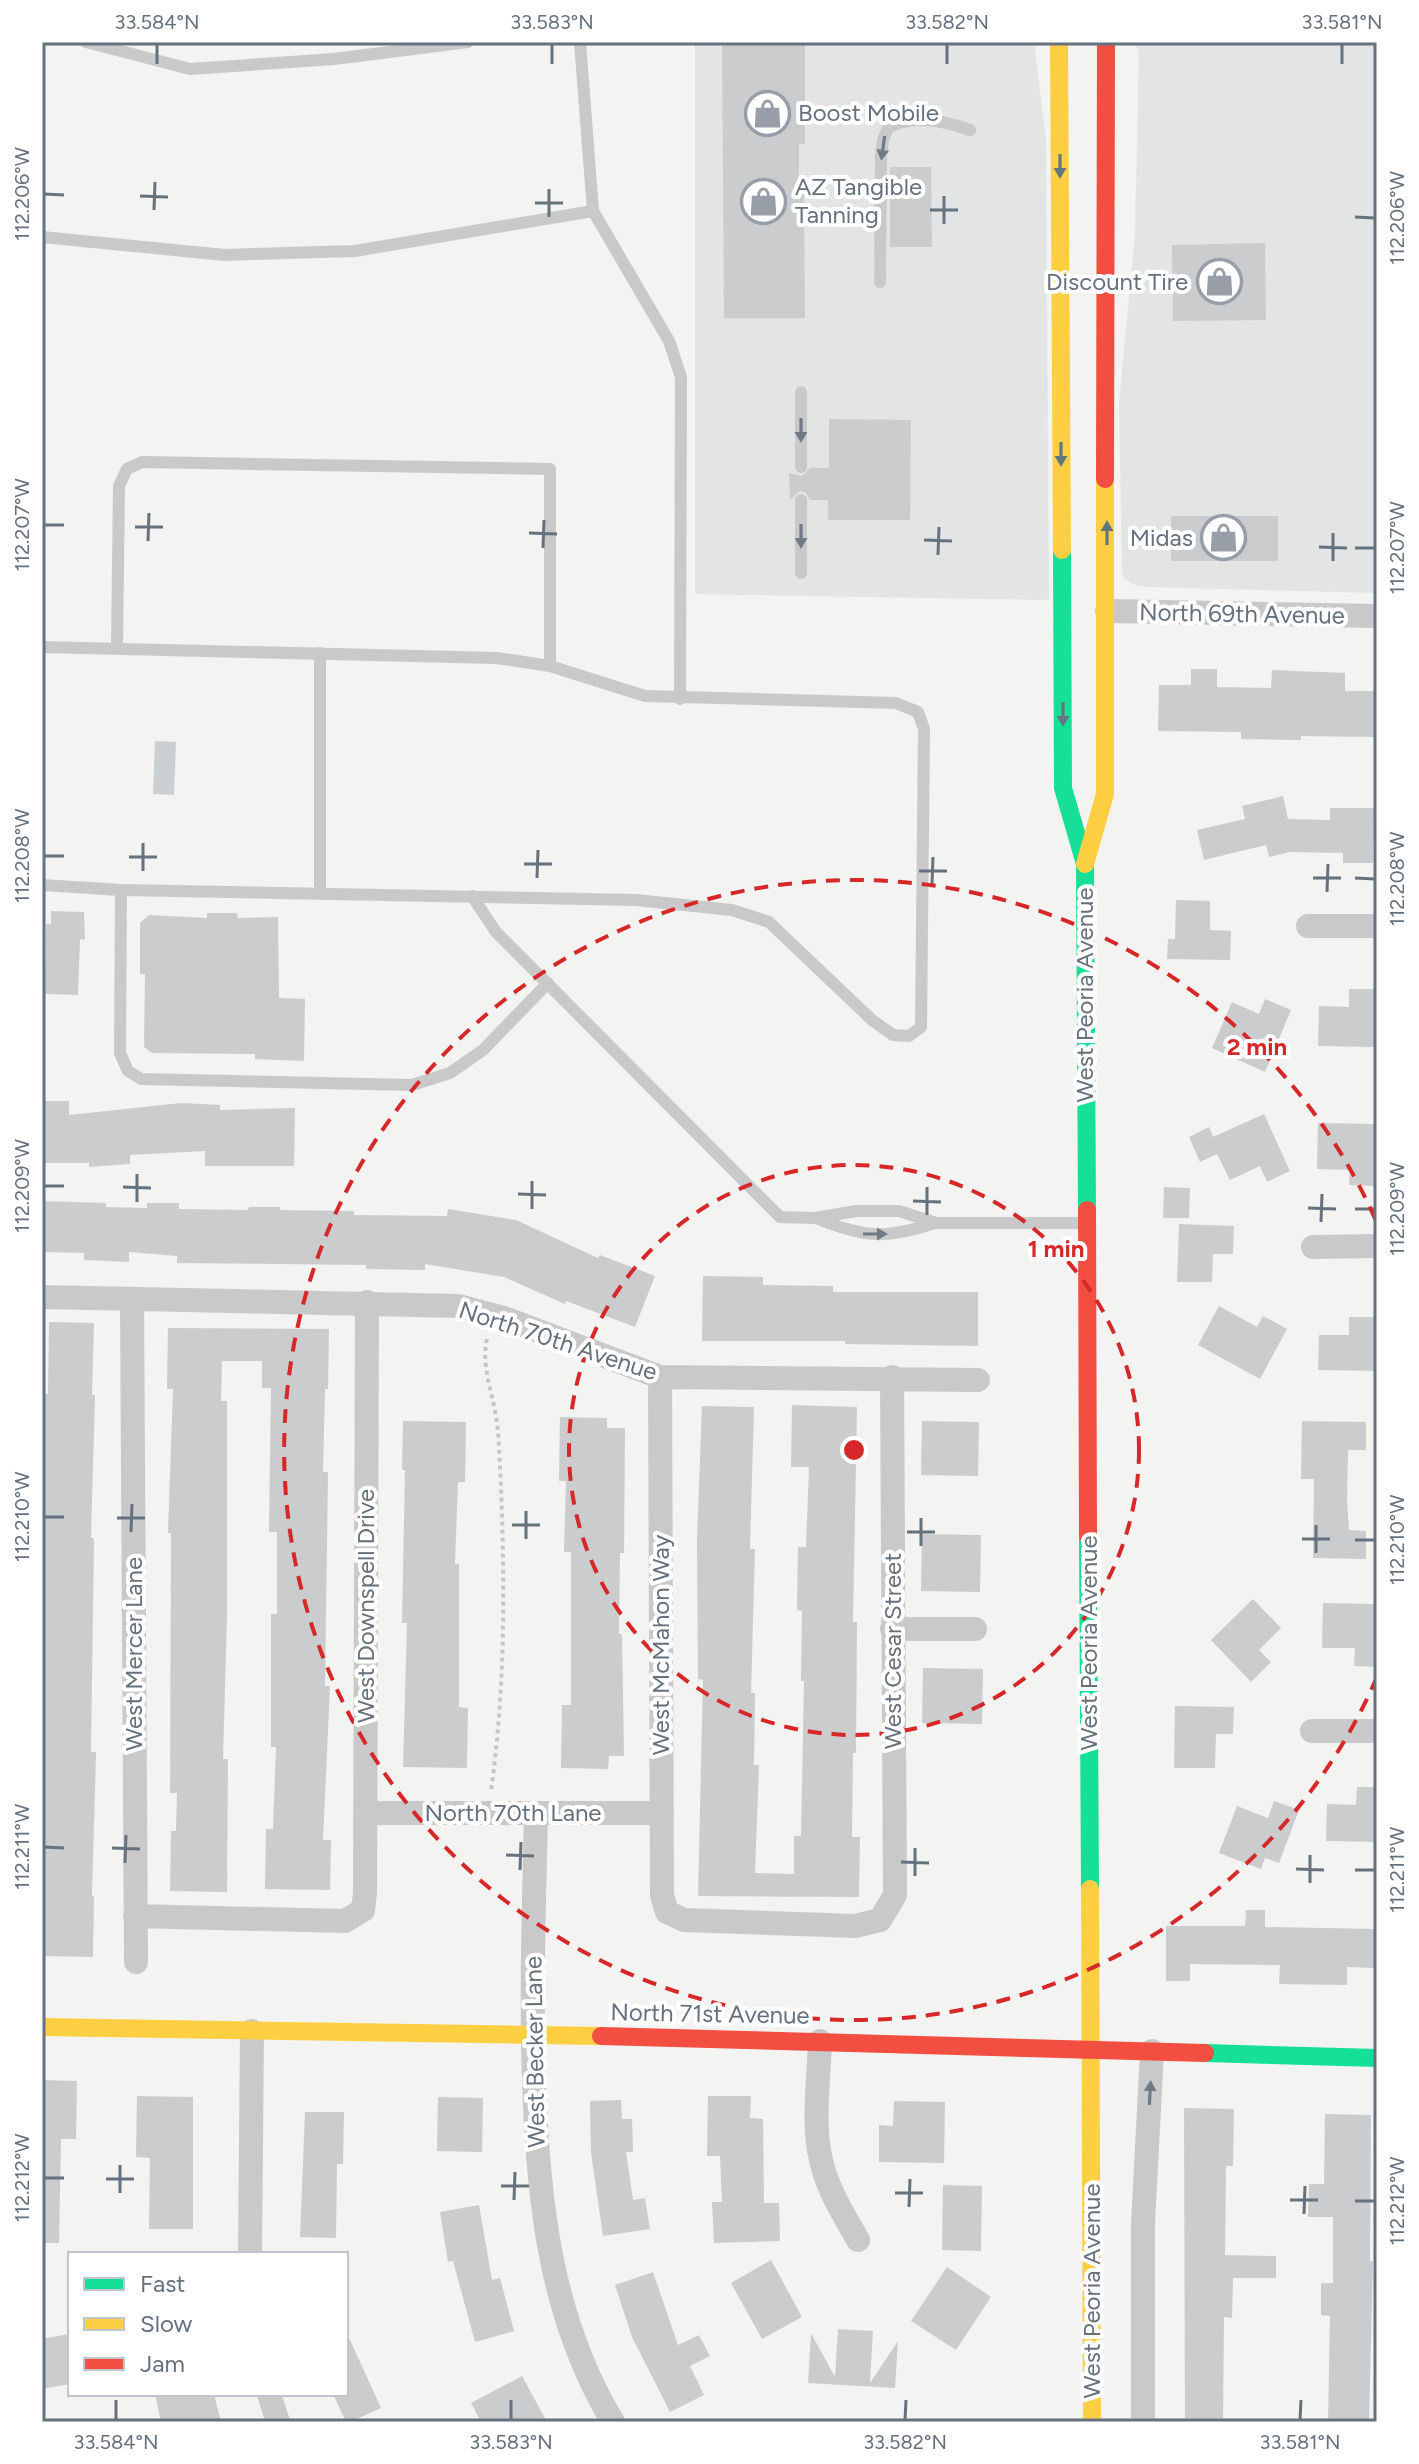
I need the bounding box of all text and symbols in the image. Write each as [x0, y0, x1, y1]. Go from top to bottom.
text: 33.584°N [115, 10, 199, 34]
text: 33.583°N [510, 10, 594, 34]
text: 33.582°N [905, 10, 989, 34]
text: 33.581°N [1302, 10, 1382, 34]
shop icon: Boost Mobile [743, 89, 791, 137]
place label: Boost Mobile [798, 98, 939, 127]
one-way arrow [876, 135, 889, 160]
text: 112.206°W [10, 147, 34, 241]
one-way arrow [1054, 154, 1066, 179]
text: 112.206°W [1385, 171, 1409, 265]
place label: AZ Tangible Tanning [795, 172, 922, 229]
shop icon: AZ Tangible Tanning [740, 177, 788, 225]
shop icon: Discount Tire [1195, 258, 1243, 306]
place label: Discount Tire [1046, 267, 1188, 296]
one-way arrow [795, 418, 807, 443]
one-way arrow [1055, 442, 1067, 467]
text: 112.207°W [10, 478, 34, 572]
text: 112.207°W [1385, 501, 1409, 595]
shop icon: Midas [1200, 514, 1248, 562]
one-way arrow [1101, 520, 1113, 545]
place label: Midas [1130, 523, 1193, 552]
one-way arrow [795, 524, 807, 549]
street label: North 69th Avenue [1139, 597, 1345, 630]
one-way arrow [1057, 702, 1069, 727]
text: 112.208°W [10, 809, 34, 903]
text: 112.208°W [1385, 832, 1409, 926]
street label: West Peoria Avenue [1070, 887, 1099, 1103]
text: 2 min [1227, 1032, 1287, 1061]
text: 112.209°W [10, 1139, 34, 1233]
text: 112.209°W [1385, 1162, 1409, 1256]
one-way arrow [863, 1228, 888, 1240]
text: 1 min [1028, 1234, 1084, 1263]
street label: North 70th Avenue [455, 1295, 661, 1386]
centre of rings [840, 1436, 868, 1464]
text: 112.210°W [10, 1472, 34, 1562]
street label: West Downspell Drive [351, 1489, 380, 1723]
text: 112.210°W [1385, 1495, 1409, 1585]
street label: West McMahon Way [646, 1534, 675, 1755]
street label: West Peoria Avenue [1074, 1535, 1103, 1751]
street label: West Cesar Street [878, 1553, 907, 1749]
street label: West Mercer Lane [119, 1557, 148, 1751]
street label: North 70th Lane [425, 1798, 601, 1827]
text: 112.211°W [10, 1804, 34, 1890]
text: 112.211°W [1385, 1827, 1409, 1913]
street label: West Becker Lane [518, 1956, 551, 2148]
street label: North 71st Avenue [610, 1997, 810, 2030]
one-way arrow [1144, 2080, 1157, 2105]
text: 112.212°W [10, 2133, 34, 2223]
text: 112.212°W [1385, 2156, 1409, 2246]
street label: West Peoria Avenue [1077, 2183, 1106, 2399]
legend [68, 2252, 348, 2396]
text: Fast [140, 2269, 185, 2298]
text: Slow [140, 2309, 193, 2338]
text: Jam [140, 2349, 185, 2378]
text: 33.584°N [74, 2430, 158, 2454]
text: 33.583°N [469, 2430, 553, 2454]
text: 33.582°N [863, 2430, 947, 2454]
text: 33.581°N [1260, 2430, 1340, 2454]

